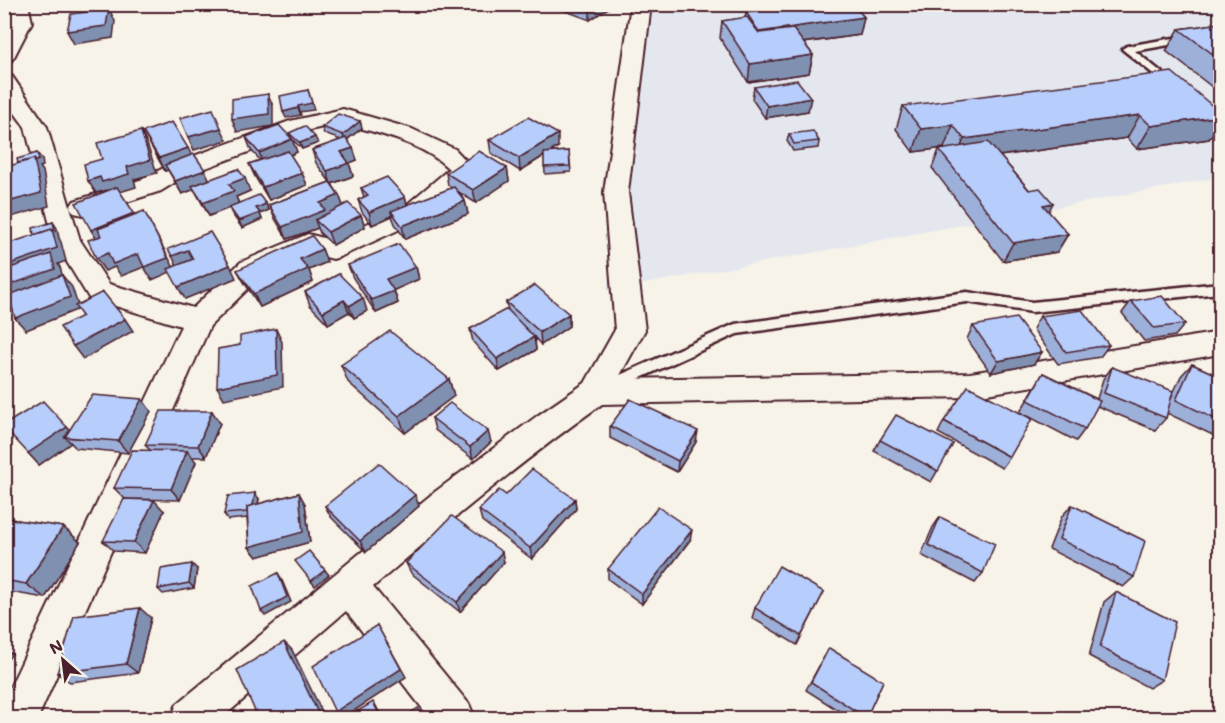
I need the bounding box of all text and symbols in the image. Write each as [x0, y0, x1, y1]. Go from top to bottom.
north arrow [33, 630, 93, 690]
text: N [45, 634, 66, 658]

